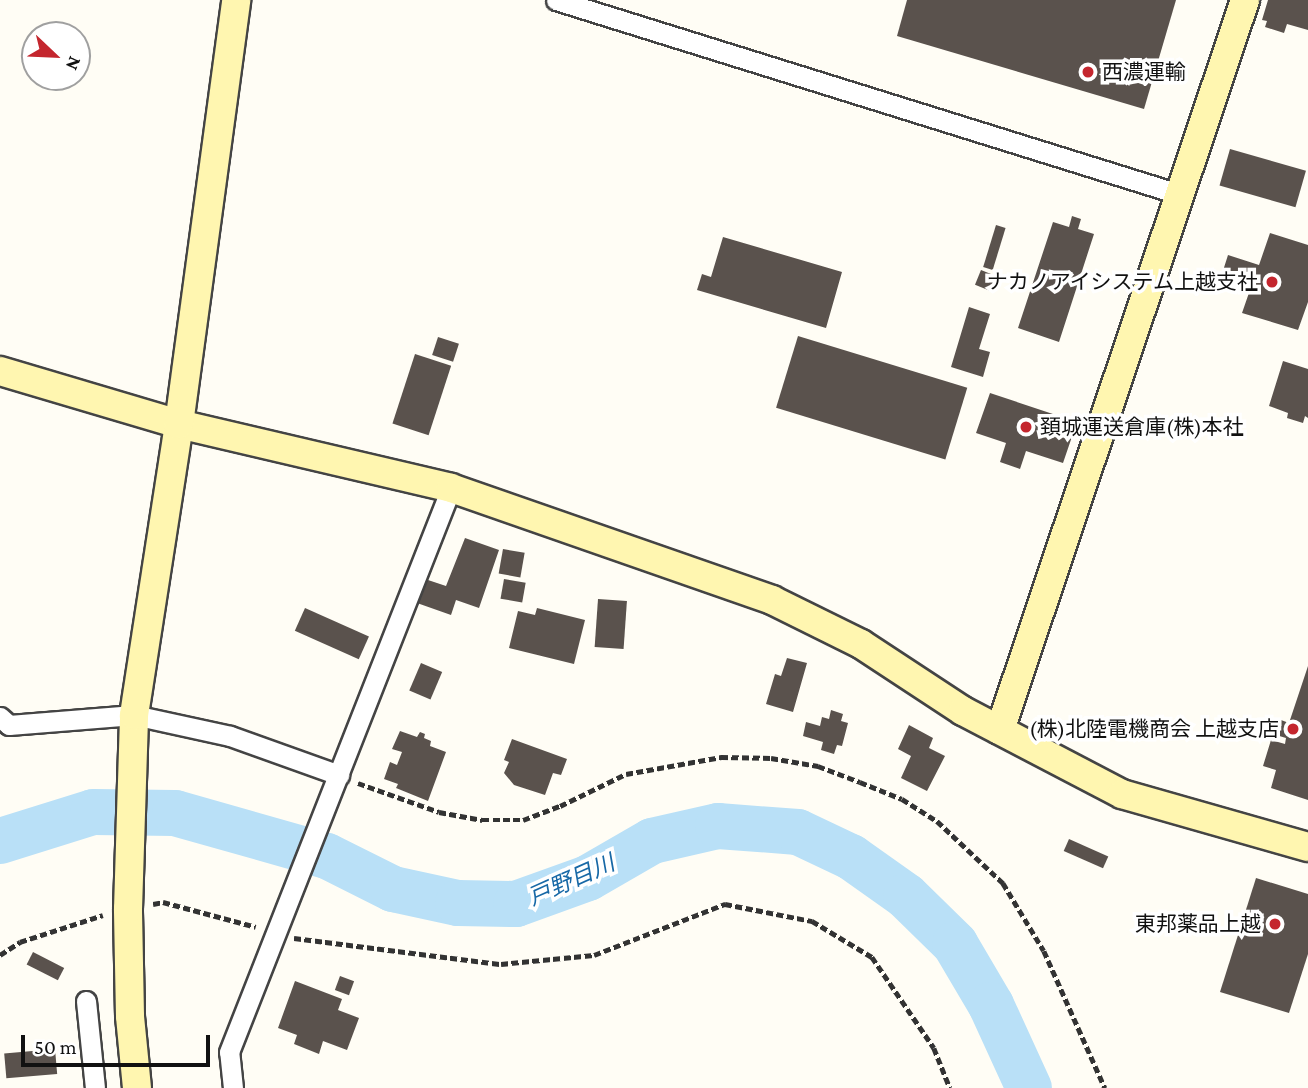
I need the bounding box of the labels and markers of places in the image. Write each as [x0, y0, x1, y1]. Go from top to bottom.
place label: 西濃運輸 [1102, 59, 1186, 85]
marker: 西濃運輸 [1080, 64, 1096, 80]
place label: ナカノアイシステム上越支社 [985, 269, 1258, 295]
marker: ナカノアイシステム上越支社 [1264, 274, 1280, 290]
place label: 頚城運送倉庫(株)本社 [1040, 414, 1244, 440]
marker: 頚城運送倉庫(株)本社 [1018, 419, 1034, 435]
place label: (株)北陸電機商会 上越支店 [1029, 716, 1279, 742]
marker: (株)北陸電機商会 上越支店 [1285, 721, 1301, 737]
place label: 東邦薬品上越 [1135, 911, 1261, 937]
marker: 東邦薬品上越 [1267, 916, 1283, 932]

